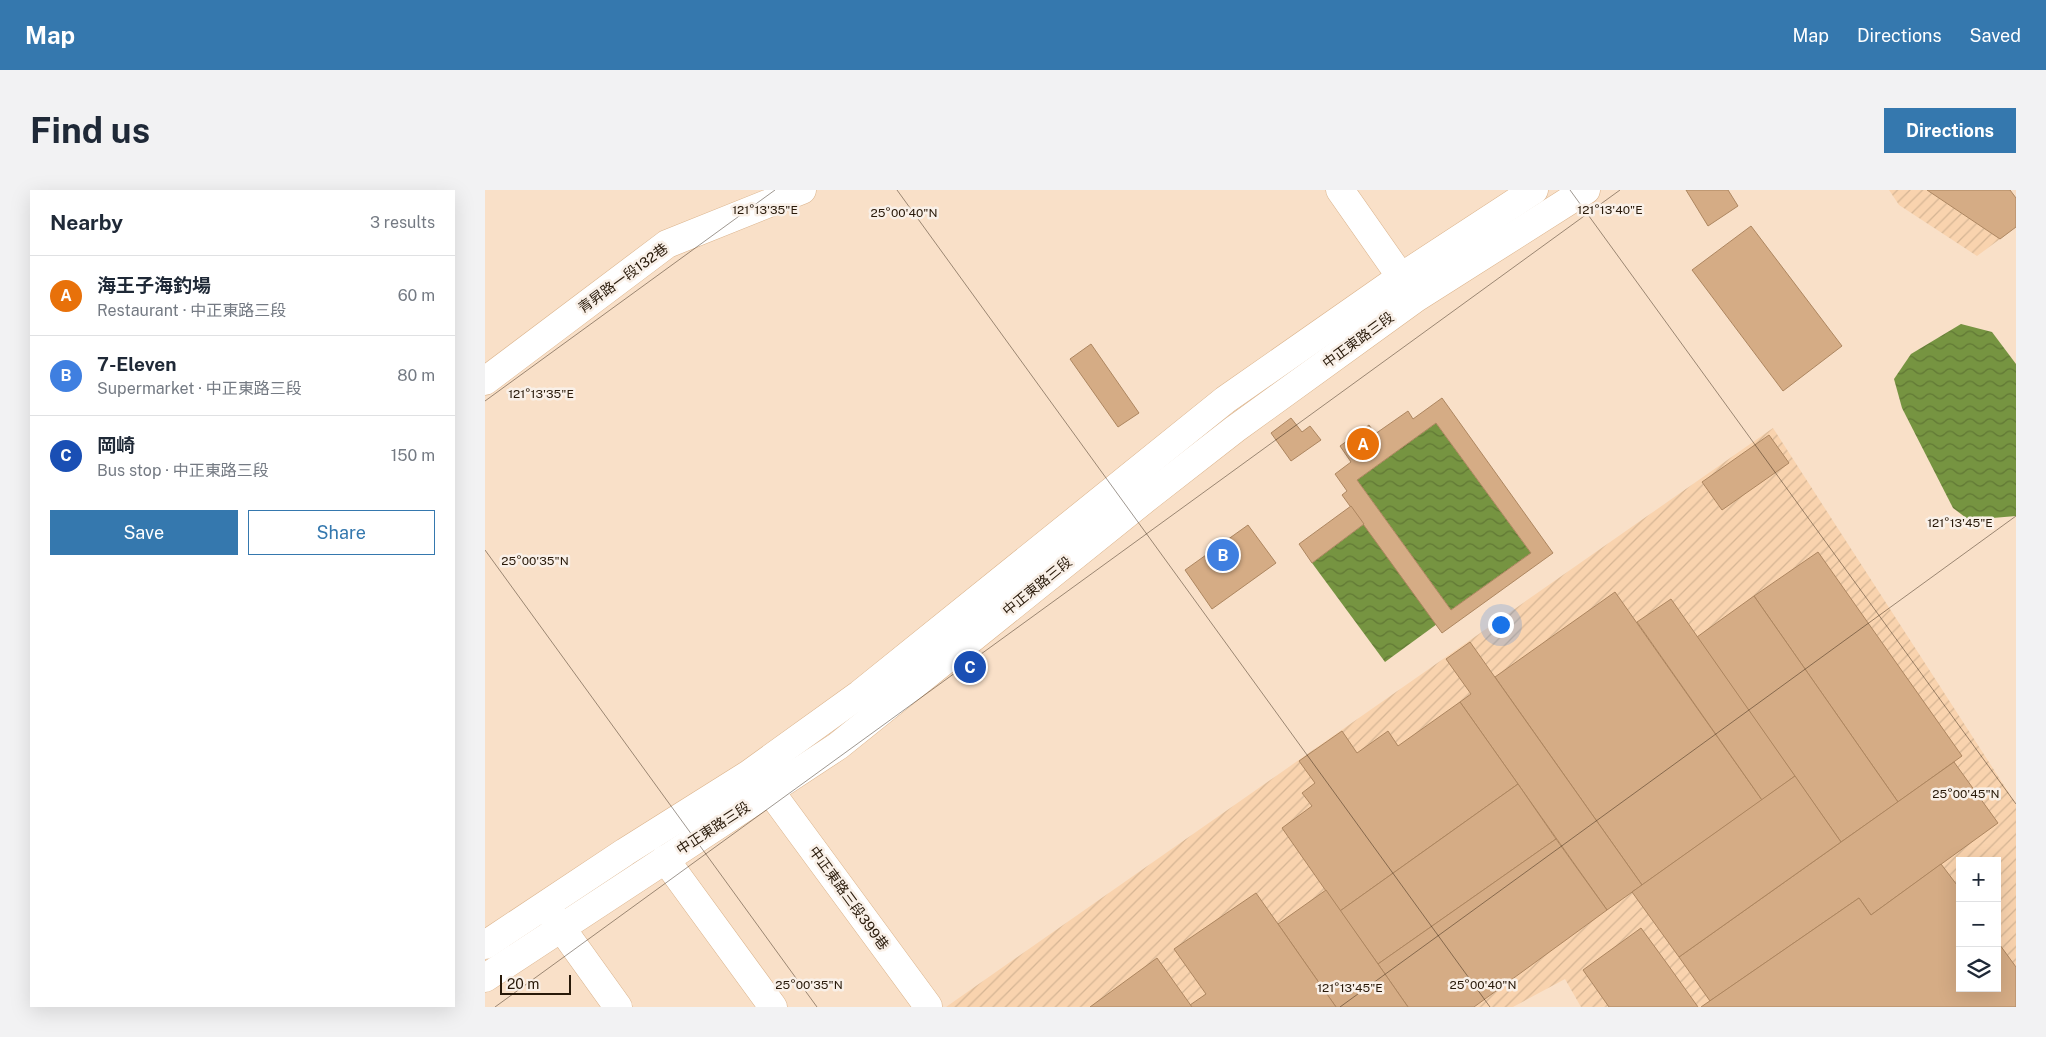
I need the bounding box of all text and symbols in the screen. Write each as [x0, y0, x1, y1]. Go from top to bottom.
text: Map [25, 21, 75, 49]
text: Map [1792, 25, 1829, 46]
text: Directions [1857, 25, 1942, 46]
text: Saved [1970, 25, 2021, 46]
button: Directions [1884, 108, 2016, 153]
text: Find us [30, 110, 150, 151]
text: 121°13'35"E [732, 203, 798, 217]
text: 121°13'40"E [1577, 203, 1643, 217]
text: 25°00'40"N [870, 206, 938, 220]
text: Nearby [50, 210, 123, 235]
text: 3 results [370, 213, 435, 232]
street label: 青昇路一段132巷 [575, 240, 671, 316]
text: 海王子海釣場 [97, 274, 211, 296]
text: A [60, 286, 72, 305]
text: 60 m [398, 286, 435, 305]
text: Restaurant · 中正東路三段 [97, 301, 286, 320]
street label: 中正東路三段 [1319, 309, 1397, 371]
text: 7-Eleven [97, 353, 176, 375]
text: B [61, 366, 71, 385]
text: 80 m [397, 366, 435, 385]
text: Supermarket · 中正東路三段 [97, 379, 302, 398]
text: 121°13'35"E [508, 387, 574, 401]
pin: A [1347, 425, 1379, 463]
text: 岡崎 [97, 434, 135, 456]
text: C [60, 446, 72, 465]
text: 150 m [391, 446, 435, 465]
text: Bus stop · 中正東路三段 [97, 461, 269, 480]
button: Save [50, 510, 238, 555]
button: Share [248, 510, 435, 555]
text: 121°13'45"E [1927, 516, 1993, 530]
pin: B [1207, 536, 1239, 574]
street label: 中正東路三段 [999, 553, 1075, 619]
text: 25°00'35"N [501, 554, 569, 568]
your location [1488, 612, 1514, 638]
pin: C [954, 648, 986, 686]
text: 25°00'45"N [1932, 787, 2000, 801]
street label: 中正東路三段 [673, 798, 753, 858]
street label: 中正東路三段399巷 [806, 843, 892, 953]
map controls [1956, 857, 2001, 992]
button: + [1956, 857, 2001, 902]
button: − [1956, 902, 2001, 947]
button: layers [1956, 947, 2001, 992]
scale bar [500, 972, 571, 995]
text: 20 m [507, 976, 539, 992]
text: 25°00'35"N [775, 978, 843, 992]
text: 25°00'40"N [1449, 978, 1517, 992]
text: 121°13'45"E [1317, 981, 1383, 995]

